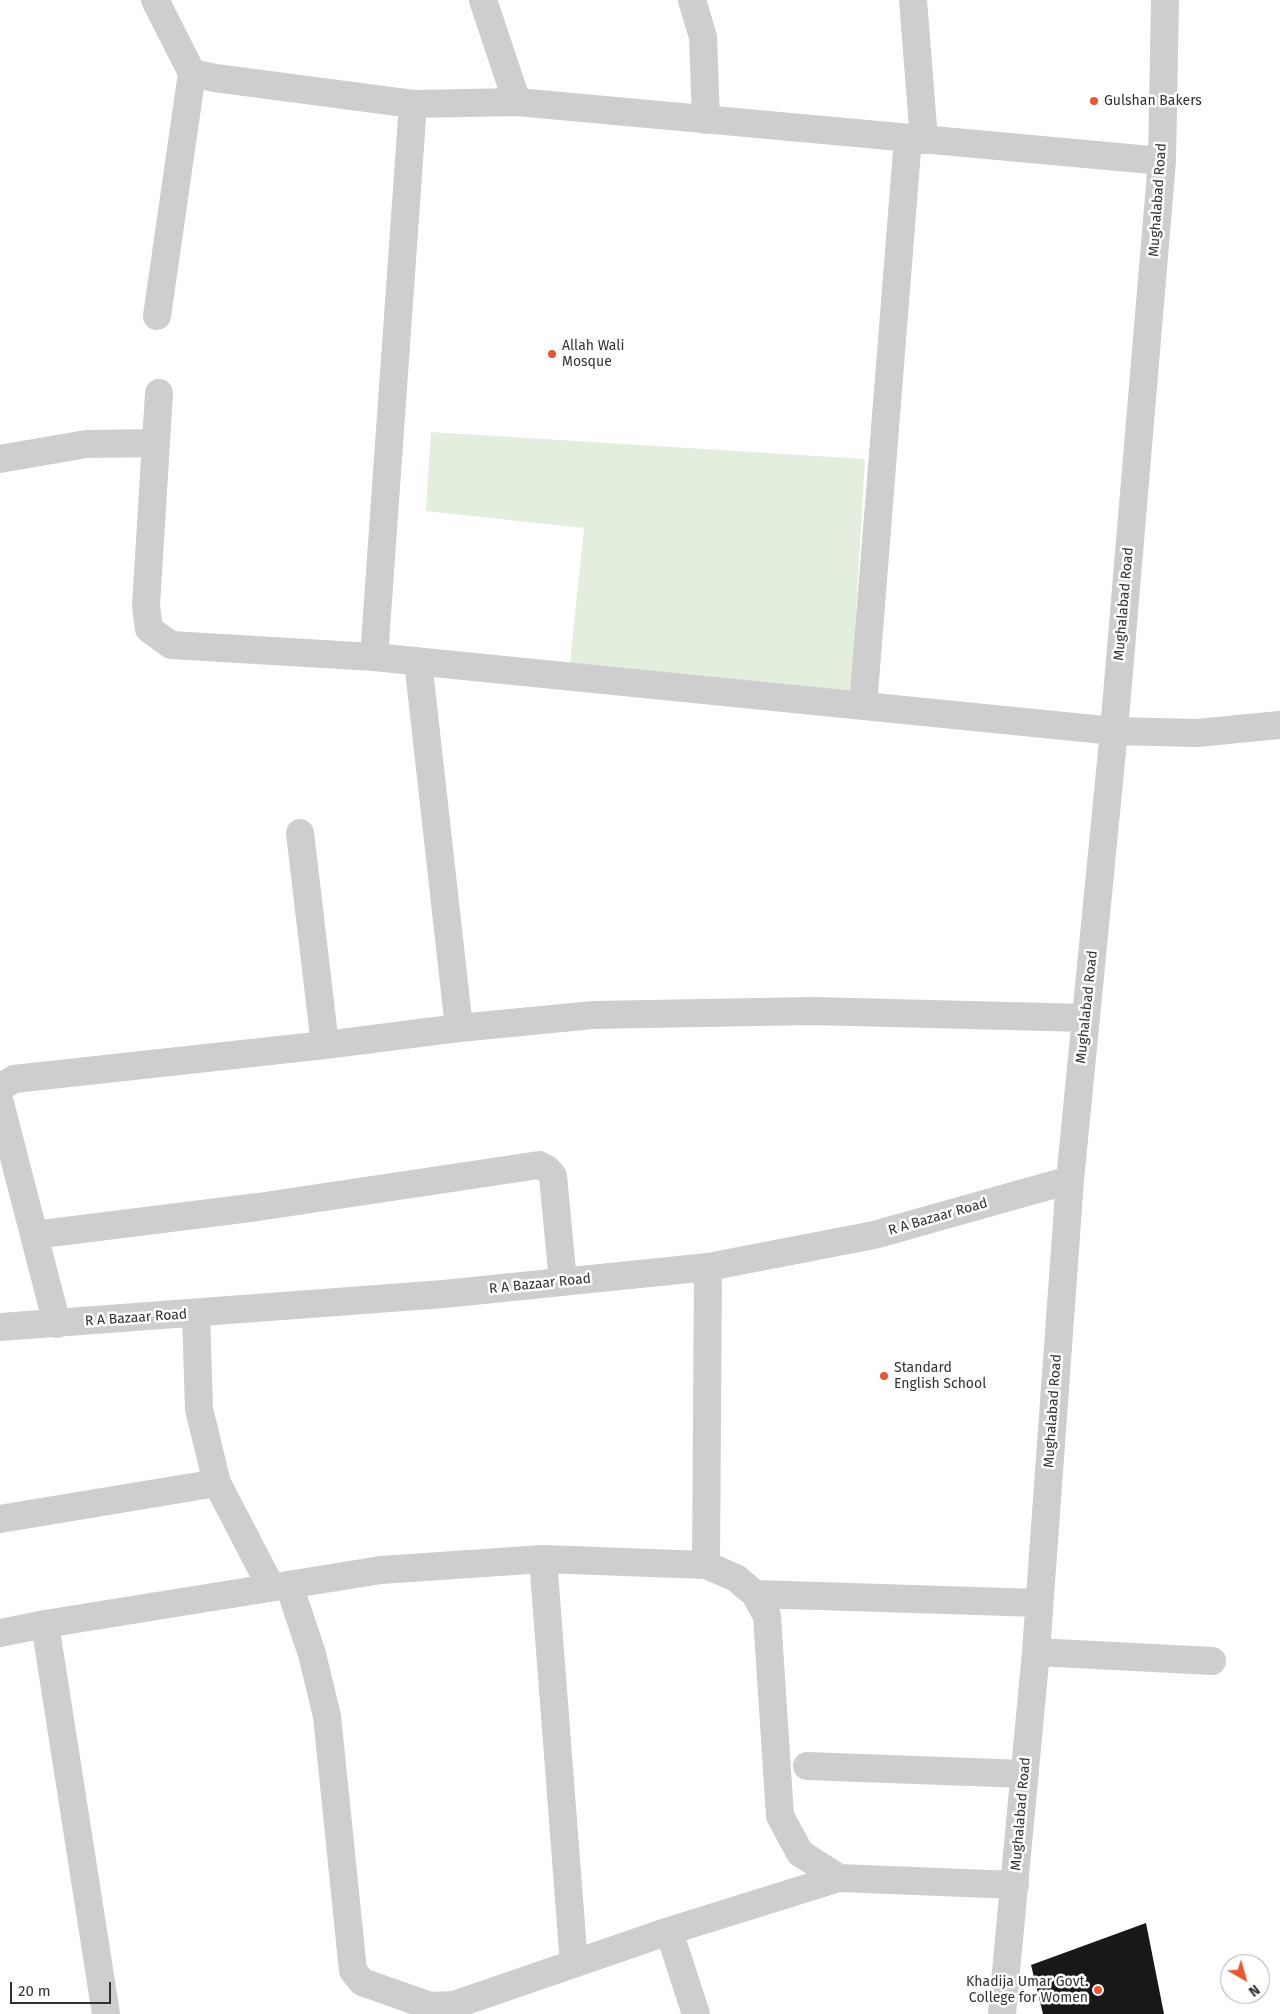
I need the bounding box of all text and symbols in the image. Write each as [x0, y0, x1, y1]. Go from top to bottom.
place label: Gulshan Bakers [1104, 93, 1202, 109]
marker: Gulshan Bakers [1088, 95, 1100, 107]
street label: Mughalabad Road [1146, 143, 1170, 257]
place label: Allah Wali Mosque [562, 338, 624, 371]
marker: Allah Wali Mosque [546, 348, 558, 360]
street label: Mughalabad Road [1111, 547, 1137, 661]
street label: Mughalabad Road [1073, 950, 1101, 1064]
street label: R A Bazaar Road [886, 1195, 990, 1239]
street label: R A Bazaar Road [488, 1270, 592, 1298]
street label: R A Bazaar Road [84, 1306, 188, 1330]
street label: Mughalabad Road [1041, 1354, 1065, 1468]
place label: Standard English School [894, 1360, 986, 1392]
marker: Standard English School [878, 1370, 890, 1382]
street label: Mughalabad Road [1008, 1757, 1034, 1871]
north arrow [1220, 1954, 1270, 2004]
scale bar [12, 1972, 114, 2004]
place label: Khadija Umar Govt. College for Women [966, 1974, 1088, 2006]
text: N [1245, 1981, 1263, 2000]
text: 20 m [18, 1982, 51, 2000]
marker: Khadija Umar Govt. College for Women [1092, 1984, 1104, 1996]

